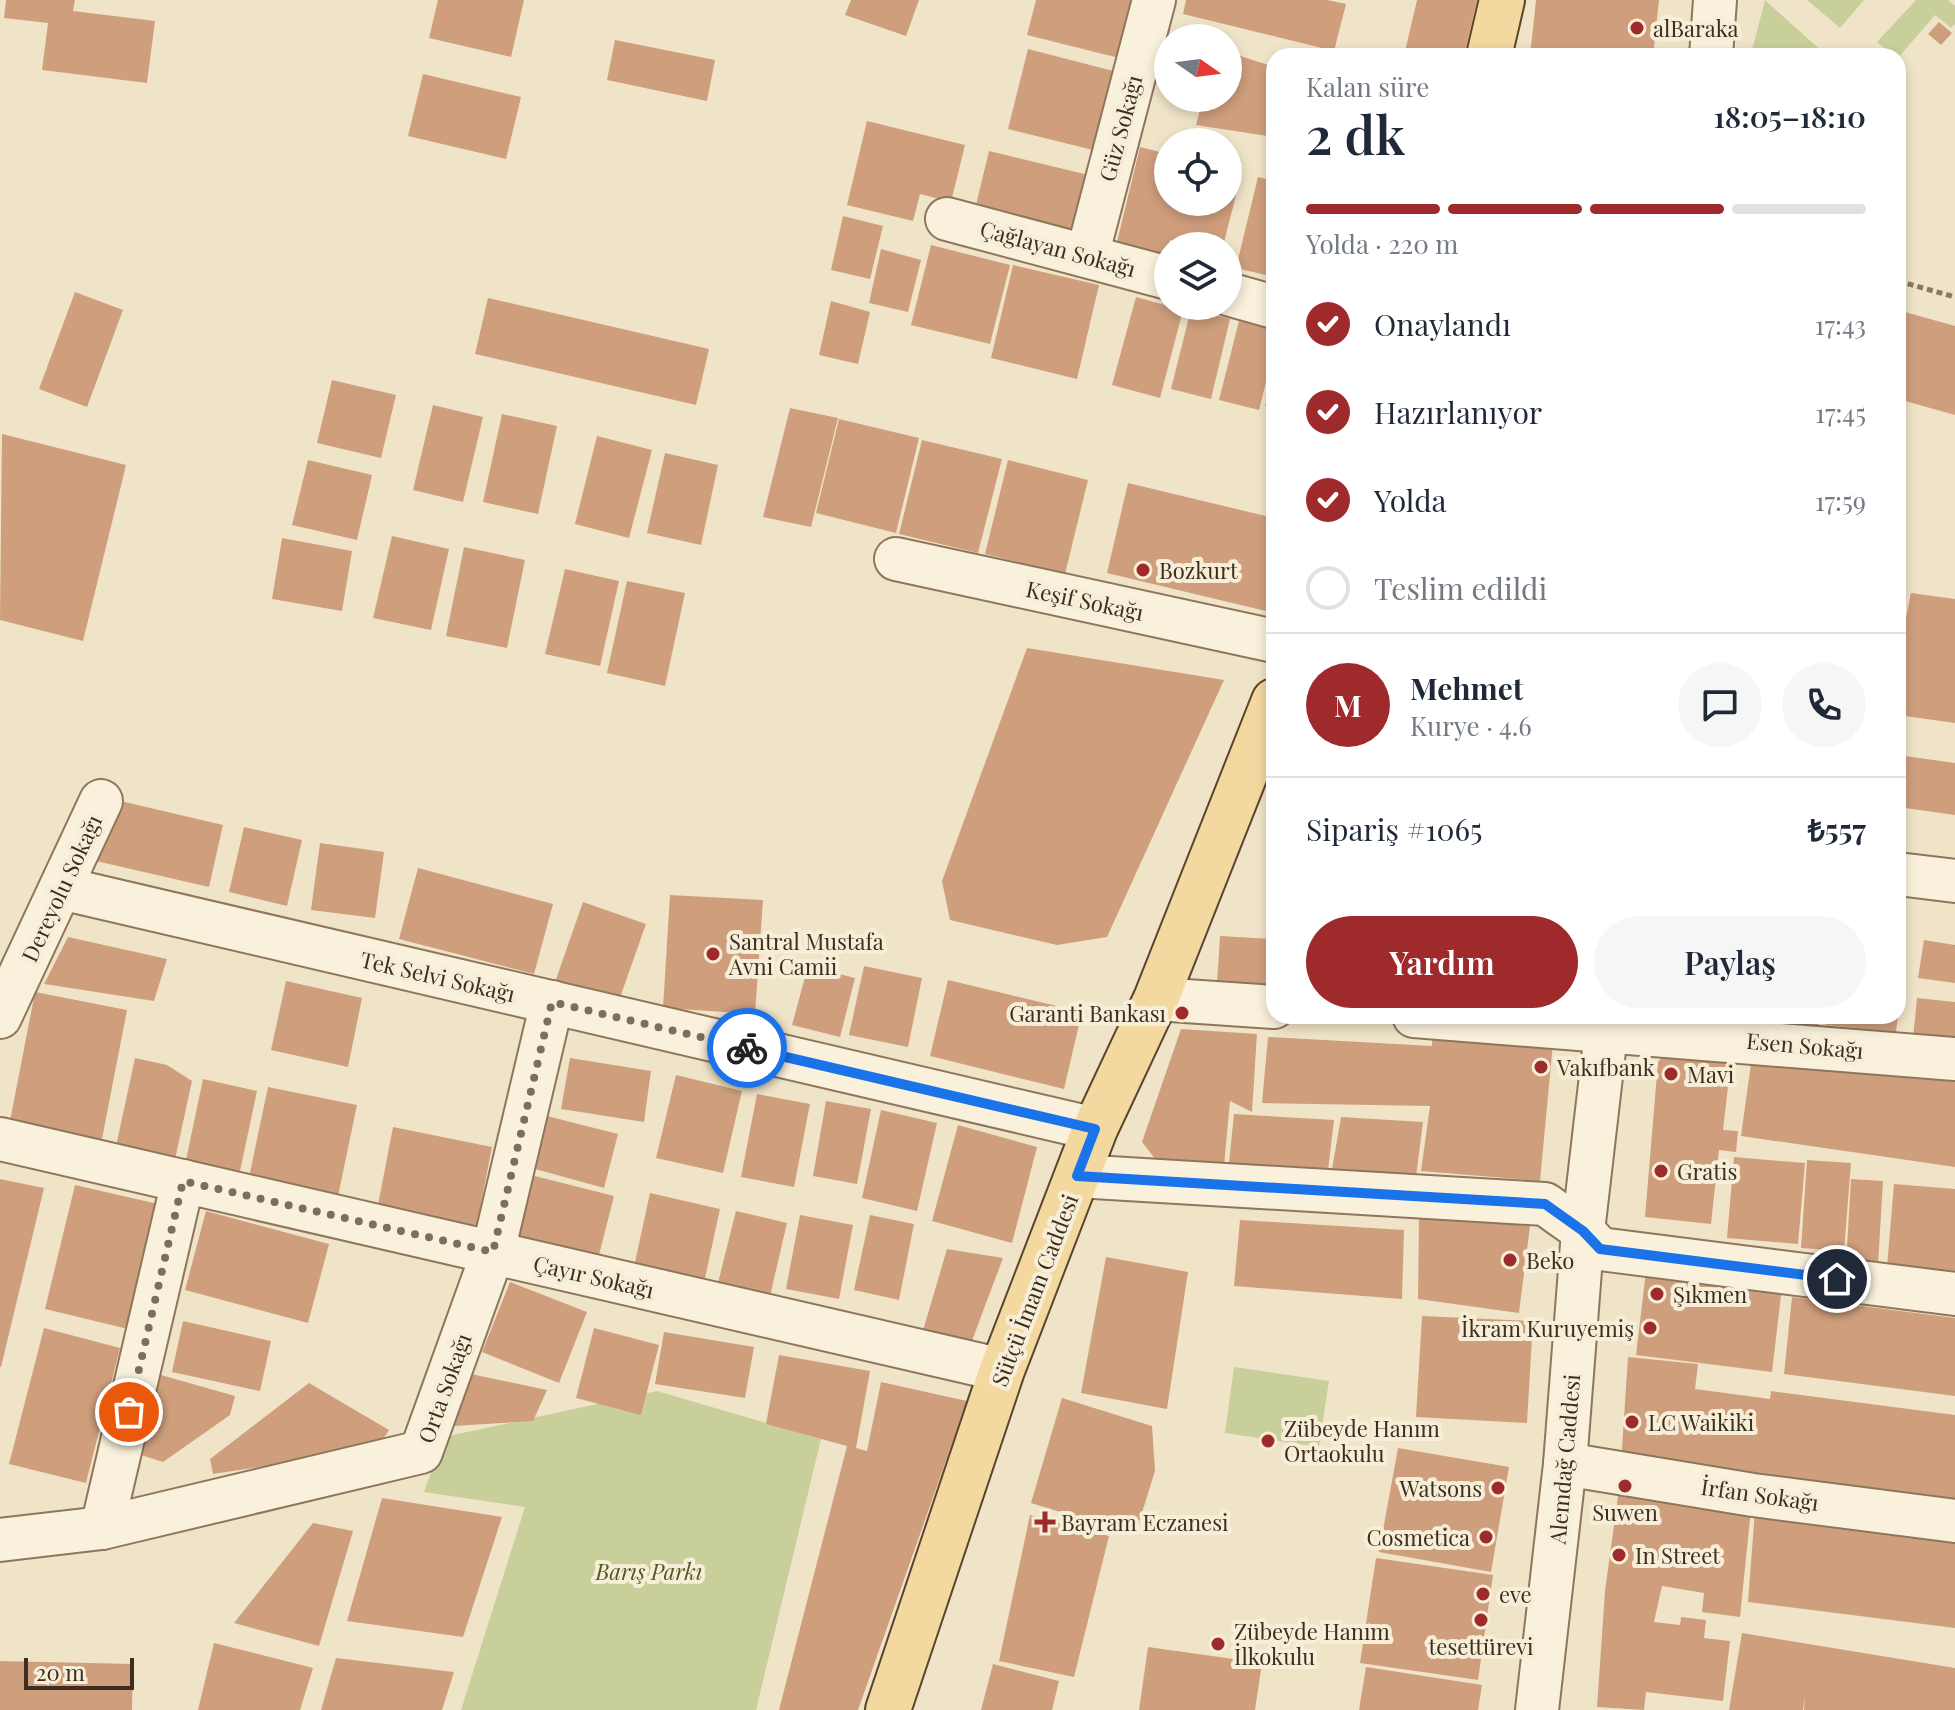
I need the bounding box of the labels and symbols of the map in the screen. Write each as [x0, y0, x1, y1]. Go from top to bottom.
place label: alBaraka [1653, 13, 1739, 43]
marker: alBaraka [1628, 19, 1646, 37]
north arrow [1154, 24, 1242, 112]
street label: Güz Sokağı [1091, 72, 1149, 184]
street label: Çağlayan Sokağı [977, 213, 1139, 283]
place label: Bozkurt [1159, 555, 1239, 585]
marker: Bozkurt [1134, 561, 1152, 579]
street label: Keşif Sokağı [1024, 573, 1146, 627]
street label: Dereyolu Sokağı [14, 810, 108, 966]
place label: Santral Mustafa Avni Camii [728, 926, 884, 981]
street label: Tek Selvi Sokağı [358, 944, 518, 1008]
marker: Santral Mustafa Avni Camii [704, 945, 722, 963]
place label: Garanti Bankası [1009, 998, 1166, 1028]
marker: Garanti Bankası [1173, 1004, 1191, 1022]
courier [707, 1008, 787, 1088]
street label: Esen Sokağı [1745, 1025, 1865, 1065]
place label: Vakıfbank [1556, 1052, 1655, 1082]
marker: Vakıfbank [1532, 1058, 1550, 1076]
place label: Mavi [1687, 1059, 1734, 1089]
marker: Mavi [1662, 1065, 1680, 1083]
place label: Gratis [1677, 1156, 1737, 1186]
marker: Gratis [1652, 1162, 1670, 1180]
street label: Sütçü İmam Caddesi [984, 1190, 1084, 1390]
place label: Beko [1526, 1245, 1574, 1275]
pin [1803, 1245, 1871, 1313]
street label: Çayır Sokağı [531, 1248, 657, 1304]
marker: Beko [1501, 1251, 1519, 1269]
place label: Şıkmen [1673, 1279, 1747, 1309]
marker: Şıkmen [1648, 1285, 1666, 1303]
place label: İkram Kuruyemiş [1461, 1313, 1634, 1343]
marker: İkram Kuruyemiş [1641, 1319, 1659, 1337]
street label: Orta Sokağı [410, 1329, 478, 1447]
street label: Alemdağ Caddesi [1542, 1373, 1586, 1546]
pin [95, 1378, 163, 1446]
place label: LC Waikiki [1648, 1407, 1754, 1437]
place label: Zübeyde Hanım Ortaokulu [1284, 1413, 1440, 1468]
marker: LC Waikiki [1623, 1413, 1641, 1431]
marker: Zübeyde Hanım Ortaokulu [1259, 1432, 1277, 1450]
street label: İrfan Sokağı [1699, 1471, 1821, 1517]
place label: Watsons [1399, 1473, 1482, 1503]
marker: Suwen [1616, 1477, 1634, 1495]
marker: Watsons [1489, 1479, 1507, 1497]
place label: Suwen [1592, 1497, 1658, 1527]
place label: Bayram Eczanesi [1061, 1507, 1228, 1537]
marker: Bayram Eczanesi [1036, 1513, 1054, 1531]
place label: Cosmetica [1366, 1522, 1470, 1552]
marker: Cosmetica [1477, 1528, 1495, 1546]
place label: In Street [1635, 1540, 1721, 1570]
marker: In Street [1610, 1546, 1628, 1564]
park label: Barış Parkı [595, 1556, 702, 1586]
place label: eve [1499, 1579, 1532, 1609]
marker: eve [1474, 1585, 1492, 1603]
marker: tesettürevi [1472, 1611, 1490, 1629]
place label: Zübeyde Hanım İlkokulu [1234, 1616, 1390, 1671]
place label: tesettürevi [1429, 1631, 1533, 1661]
marker: Zübeyde Hanım İlkokulu [1209, 1635, 1227, 1653]
scale bar [24, 1654, 134, 1690]

